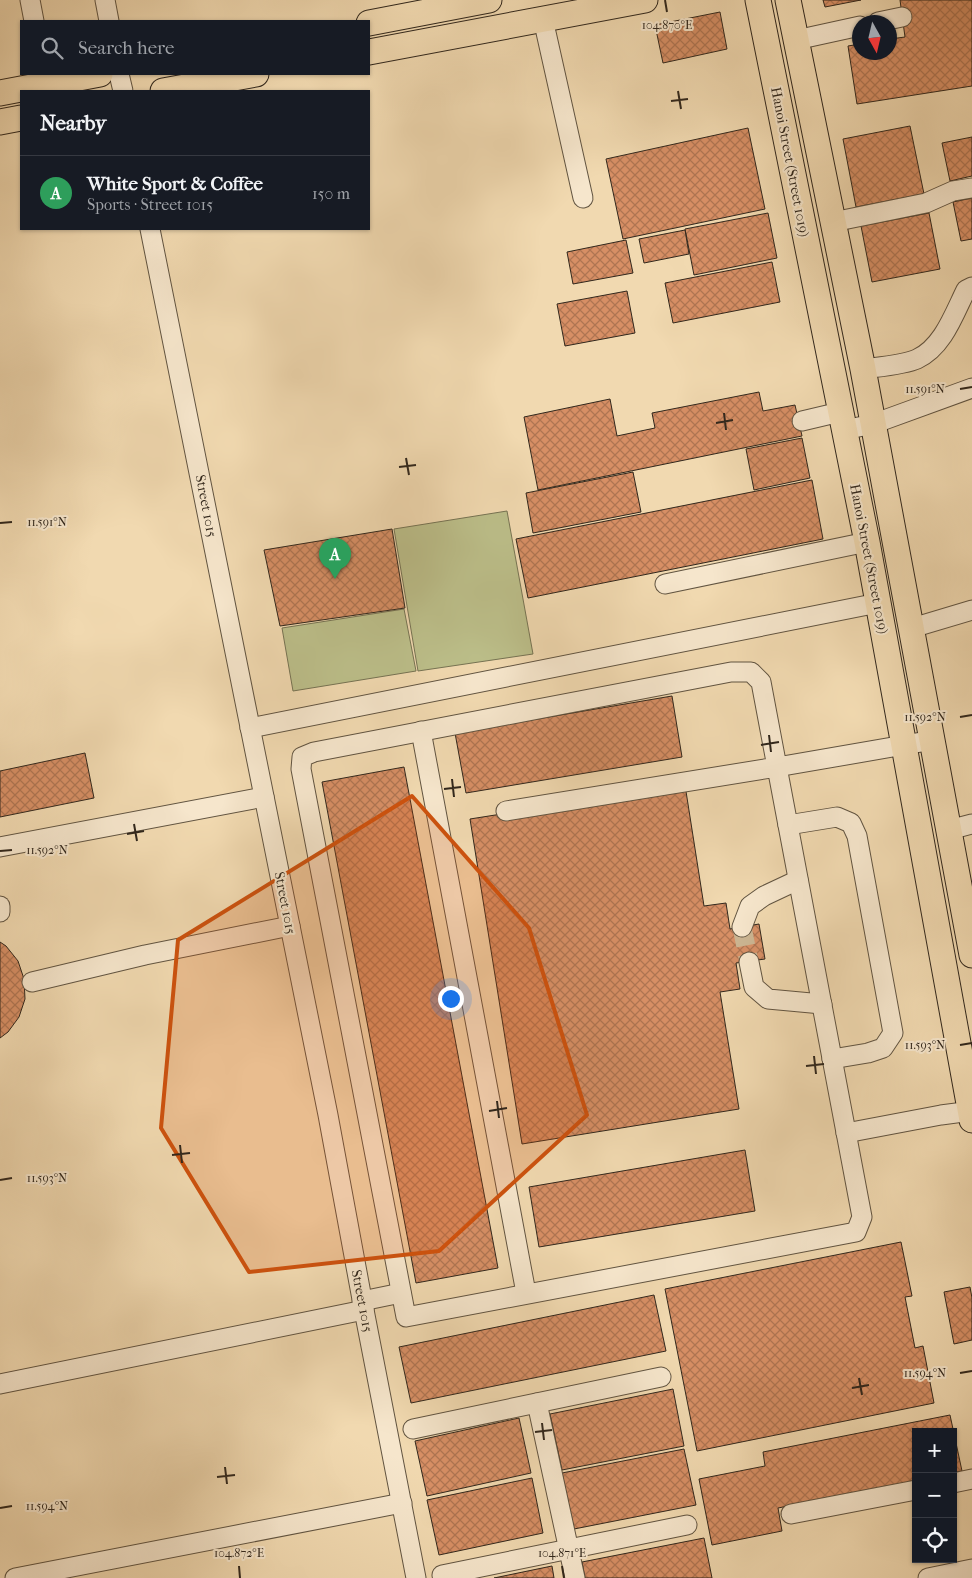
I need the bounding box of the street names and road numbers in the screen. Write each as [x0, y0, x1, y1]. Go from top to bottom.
street label: Hanoi Street (Street 1019) [767, 86, 813, 238]
street label: Street 1015 [192, 473, 220, 539]
street label: Hanoi Street (Street 1019) [846, 483, 892, 635]
street label: Street 1015 [271, 870, 299, 936]
street label: Street 1015 [348, 1268, 376, 1334]

